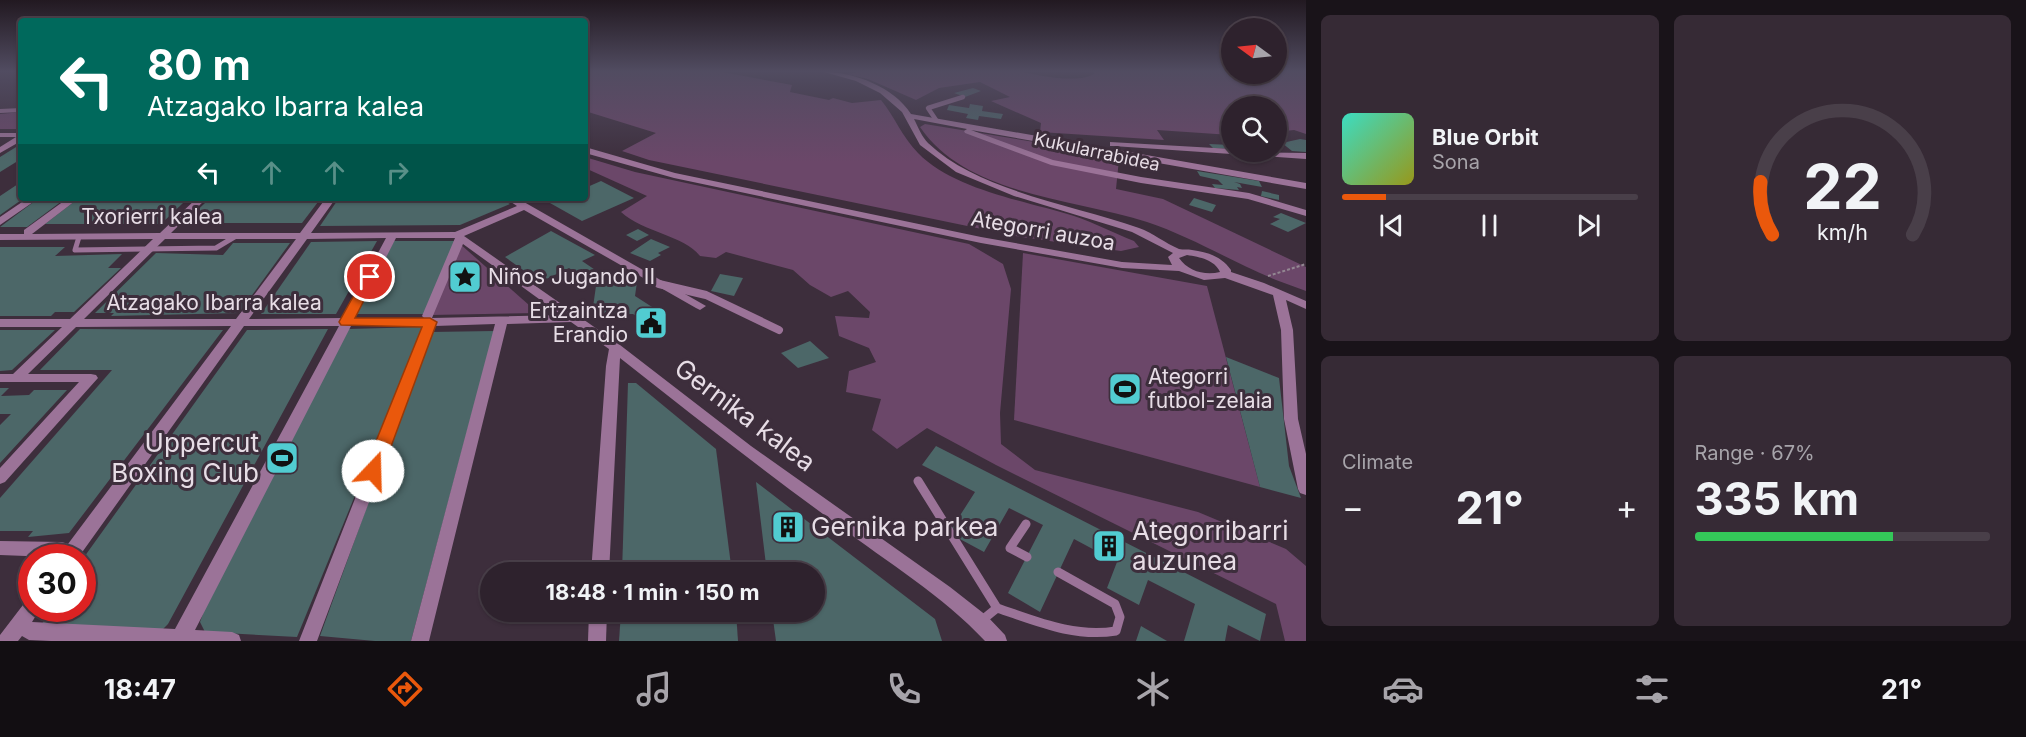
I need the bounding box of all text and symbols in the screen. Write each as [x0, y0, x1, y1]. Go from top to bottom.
north arrow [1221, 18, 1287, 84]
map controls [1221, 18, 1287, 162]
text: 80 m [147, 39, 251, 90]
icon: left [48, 42, 126, 120]
text: Atzagako Ibarra kalea [147, 90, 424, 123]
button: search [1221, 96, 1287, 162]
text: Blue Orbit [1432, 124, 1539, 150]
street label: Kukularrabidea [1032, 128, 1162, 175]
text: 22 [1803, 149, 1882, 224]
text: Sona [1432, 150, 1480, 174]
icon: left [192, 156, 225, 189]
icon: ahead [255, 156, 288, 189]
icon: ahead [318, 156, 351, 189]
icon: right [381, 156, 414, 189]
street label: Txorierri kalea [81, 204, 223, 229]
street label: Ategorri auzoa [969, 206, 1117, 255]
icon: previous [1375, 209, 1408, 242]
icon: pause [1473, 209, 1506, 242]
icon: next [1572, 209, 1605, 242]
text: km/h [1817, 219, 1868, 245]
pin [344, 251, 395, 302]
place icon: Niños Jugando II [447, 259, 483, 295]
icon: arrive [353, 260, 386, 293]
place label: Niños Jugando II [488, 264, 655, 289]
street label: Atzagako Ibarra kalea [106, 290, 322, 315]
place label: Ertzaintza Erandio [529, 298, 628, 347]
public building icon: Ertzaintza Erandio [633, 305, 669, 341]
street label: Gernika kalea [669, 352, 822, 477]
place label: Ategorri futbol-zelaia [1148, 364, 1273, 413]
sports icon: Ategorri futbol-zelaia [1107, 371, 1143, 407]
place label: Uppercut Boxing Club [111, 427, 259, 488]
position arrow [341, 439, 405, 503]
sports icon: Uppercut Boxing Club [264, 440, 300, 476]
text: Range · 67% [1695, 441, 1815, 465]
text: Climate [1342, 450, 1413, 474]
text: 335 km [1695, 471, 1859, 526]
text: 21° [1456, 480, 1524, 535]
text: − [1342, 487, 1364, 527]
text: + [1616, 487, 1638, 527]
building icon: Gernika parkea [770, 509, 806, 545]
place label: Gernika parkea [811, 511, 998, 542]
place label: Ategorribarri auzunea [1132, 515, 1289, 576]
building icon: Ategorribarri auzunea [1091, 528, 1127, 564]
speed limit sign: 30 [18, 544, 96, 622]
text: 18:48 · 1 min · 150 m [546, 579, 759, 605]
icon: directions [384, 668, 426, 710]
icon: music [633, 668, 675, 710]
icon: phone [883, 668, 925, 710]
icon: climate [1132, 668, 1174, 710]
icon: car [1382, 668, 1424, 710]
icon: filters [1631, 668, 1673, 710]
text: 18:47 [104, 673, 176, 706]
text: 21° [1881, 673, 1922, 706]

